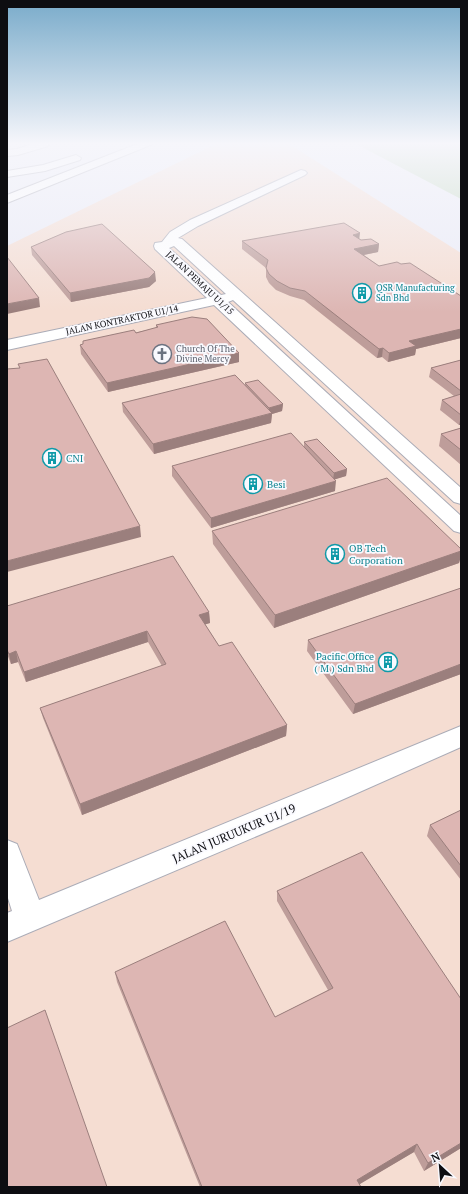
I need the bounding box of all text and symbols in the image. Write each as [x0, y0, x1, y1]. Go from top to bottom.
street label: JALAN PEMAJU U1/15 [164, 248, 237, 318]
building icon: QSR Manufacturing Sdn Bhd [351, 282, 373, 304]
place label: QSR Manufacturing Sdn Bhd [376, 282, 455, 304]
street label: JALAN KONTRAKTOR U1/14 [65, 302, 179, 338]
church icon: Church Of The Divine Mercy [151, 343, 173, 365]
place label: Church Of The Divine Mercy [176, 343, 235, 365]
building icon: CNI [41, 447, 63, 469]
place label: CNI [66, 452, 84, 465]
building icon: Besi [242, 473, 264, 495]
place label: Besi [267, 478, 286, 491]
place label: OB Tech Corporation [349, 542, 403, 567]
building icon: OB Tech Corporation [324, 543, 346, 565]
place label: Pacific Office ( M ) Sdn Bhd [314, 650, 374, 675]
building icon: Pacific Office ( M ) Sdn Bhd [377, 651, 399, 673]
street label: JALAN JURUUKUR U1/19 [170, 800, 298, 866]
north arrow [420, 1146, 460, 1186]
text: N [429, 1149, 443, 1165]

